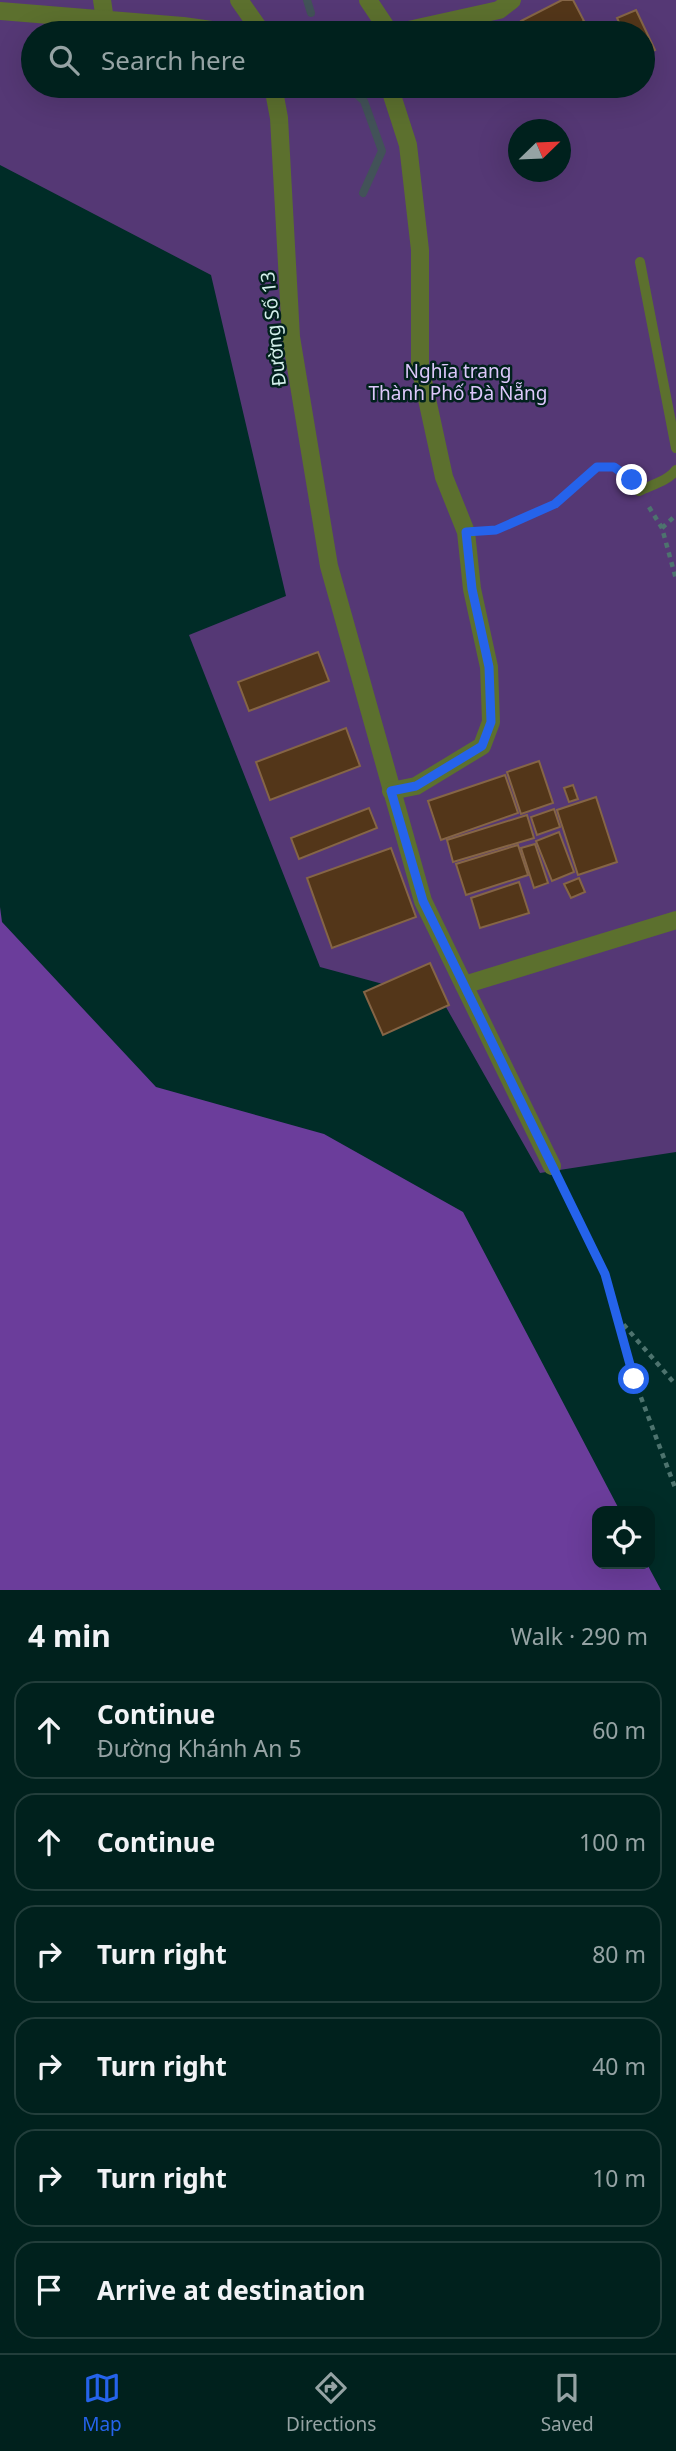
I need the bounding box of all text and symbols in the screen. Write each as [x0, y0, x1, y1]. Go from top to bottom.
search box [21, 21, 655, 98]
icon: search [45, 41, 83, 79]
text: Search here [101, 42, 246, 78]
north arrow [508, 119, 571, 182]
street label: Đường Số 13 [254, 270, 292, 388]
park label: Nghĩa trang Thành Phố Đà Nẵng [368, 358, 548, 406]
route end [616, 464, 647, 495]
route start [618, 1363, 649, 1394]
map controls [592, 1506, 655, 1569]
button: locate [592, 1506, 655, 1569]
text: 4 min [28, 1615, 111, 1656]
text: Walk · 290 m [511, 1620, 648, 1652]
text: Continue [97, 1696, 215, 1732]
icon: ahead [30, 1711, 68, 1749]
text: 60 m [592, 1714, 646, 1746]
text: Đường Khánh An 5 [97, 1732, 302, 1764]
icon: ahead [30, 1823, 68, 1861]
text: Continue [97, 1824, 215, 1860]
text: 100 m [579, 1826, 646, 1858]
icon: right [30, 1935, 68, 1973]
text: Turn right [97, 1936, 227, 1972]
text: 80 m [592, 1938, 646, 1970]
icon: right [30, 2047, 68, 2085]
text: Turn right [97, 2048, 227, 2084]
text: 40 m [592, 2050, 646, 2082]
icon: right [30, 2159, 68, 2197]
text: Turn right [97, 2160, 227, 2196]
text: 10 m [592, 2162, 646, 2194]
icon: arrive [30, 2271, 68, 2309]
text: Arrive at destination [97, 2272, 366, 2308]
tab: Map [82, 2369, 122, 2437]
tab: Directions [286, 2369, 376, 2437]
tab: Saved [541, 2369, 594, 2437]

